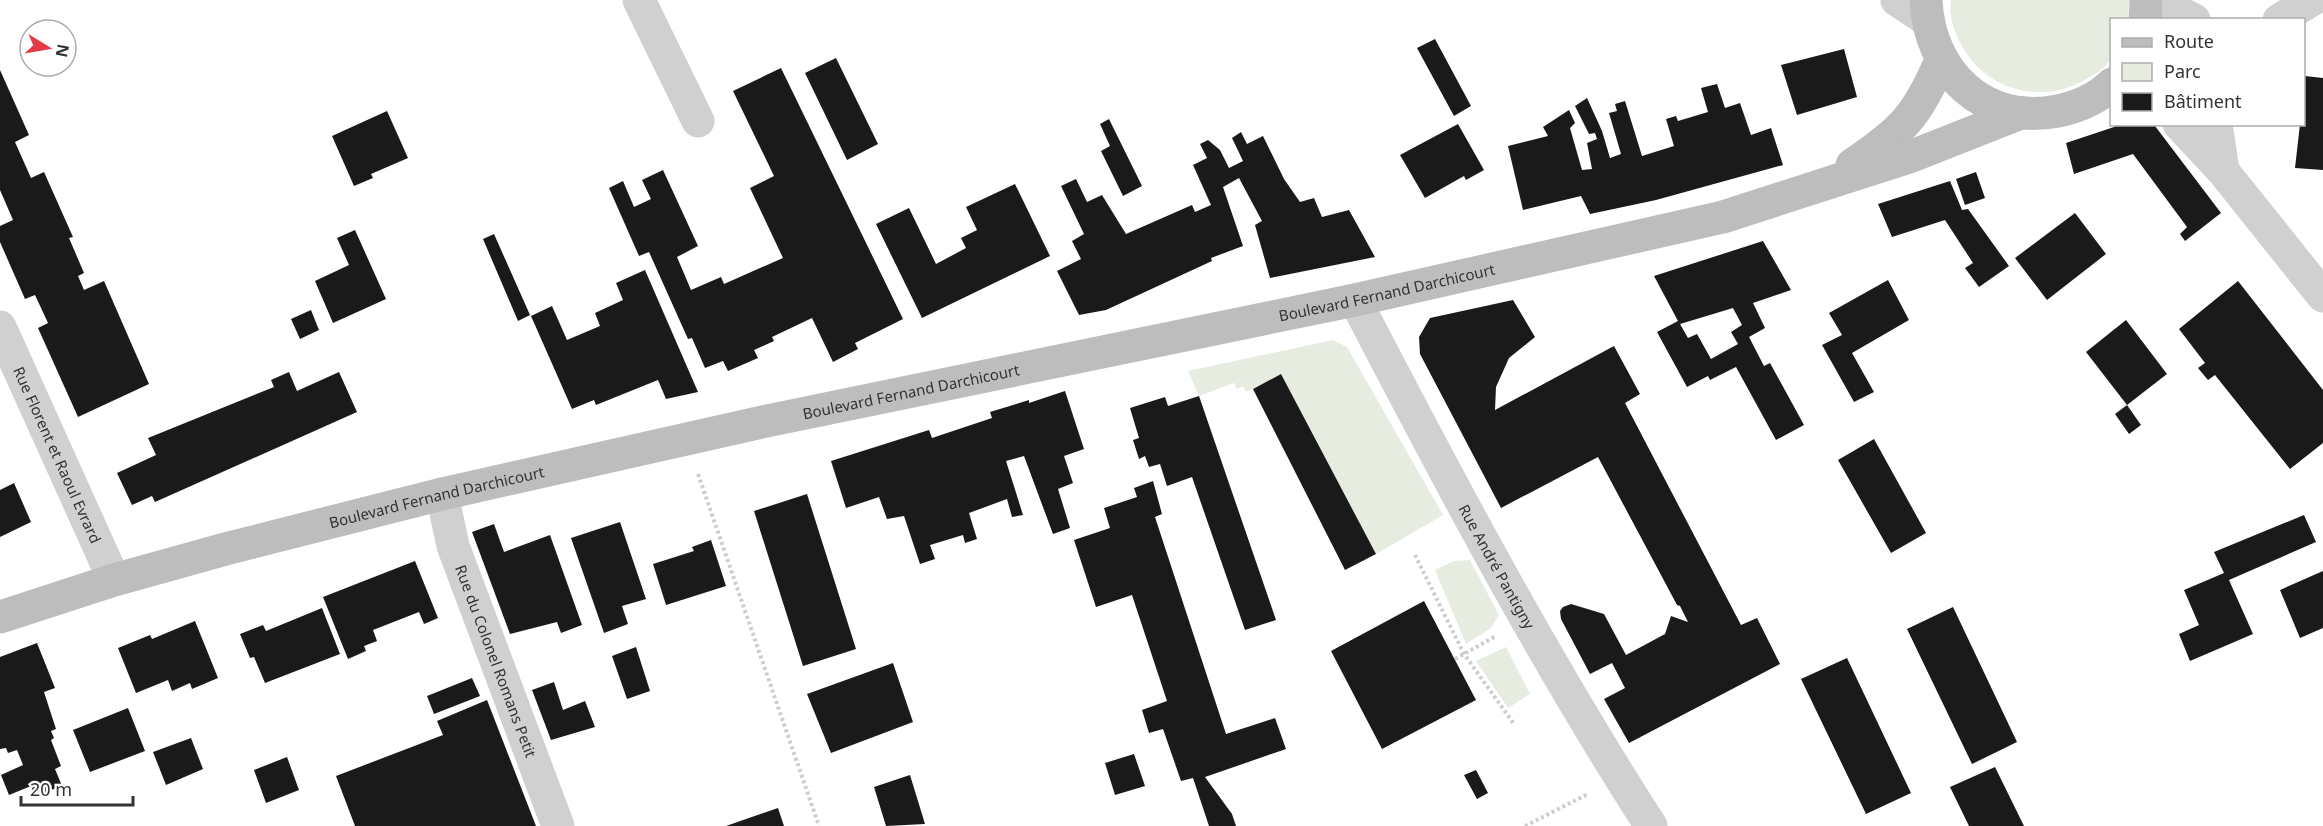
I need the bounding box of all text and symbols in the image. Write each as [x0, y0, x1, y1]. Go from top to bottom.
north arrow [18, 18, 78, 78]
legend [2110, 18, 2305, 126]
text: Route [2164, 29, 2214, 53]
text: N [51, 42, 75, 59]
text: Parc [2164, 59, 2201, 83]
text: Bâtiment [2164, 89, 2242, 113]
street label: Boulevard Fernand Darchicourt [1277, 259, 1497, 325]
street label: Boulevard Fernand Darchicourt [801, 359, 1022, 423]
street label: Rue Florent et Raoul Evrard [9, 363, 106, 546]
street label: Boulevard Fernand Darchicourt [327, 461, 547, 532]
street label: Rue André Pantigny [1455, 501, 1540, 633]
street label: Rue du Colonel Romans Petit [451, 562, 542, 761]
scale bar [21, 769, 134, 807]
text: 20 m [30, 777, 72, 801]

